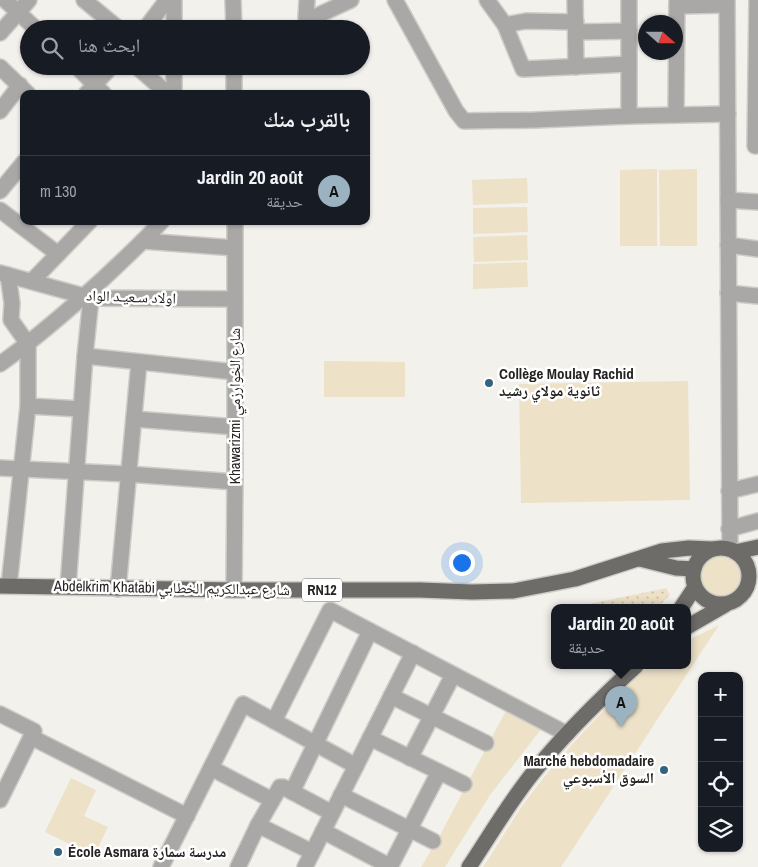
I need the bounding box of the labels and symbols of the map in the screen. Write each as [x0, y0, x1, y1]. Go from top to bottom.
north arrow [638, 15, 683, 60]
street label: اولاد سـعيـد الواد [86, 284, 176, 309]
street label: Khawarizmi شارع الخوارزمي [224, 328, 247, 484]
place label: Collège Moulay Rachid ثانوية مولاي رشيد [499, 363, 634, 403]
marker: Collège Moulay Rachid ثانوية مولاي رشيد [483, 377, 495, 389]
your location [449, 550, 475, 576]
street label: Abdelkrim Khatabi شارع عبدالكريم الخطابي [53, 575, 290, 602]
road number: RN12 [302, 578, 342, 602]
pin: A [605, 686, 637, 727]
place label: Marché hebdomadaire السوق الأسبوعي [523, 750, 654, 790]
marker: Marché hebdomadaire السوق الأسبوعي [658, 764, 670, 776]
place label: École Asmara مدرسة سمارة [68, 841, 226, 862]
marker: École Asmara مدرسة سمارة [52, 846, 64, 858]

